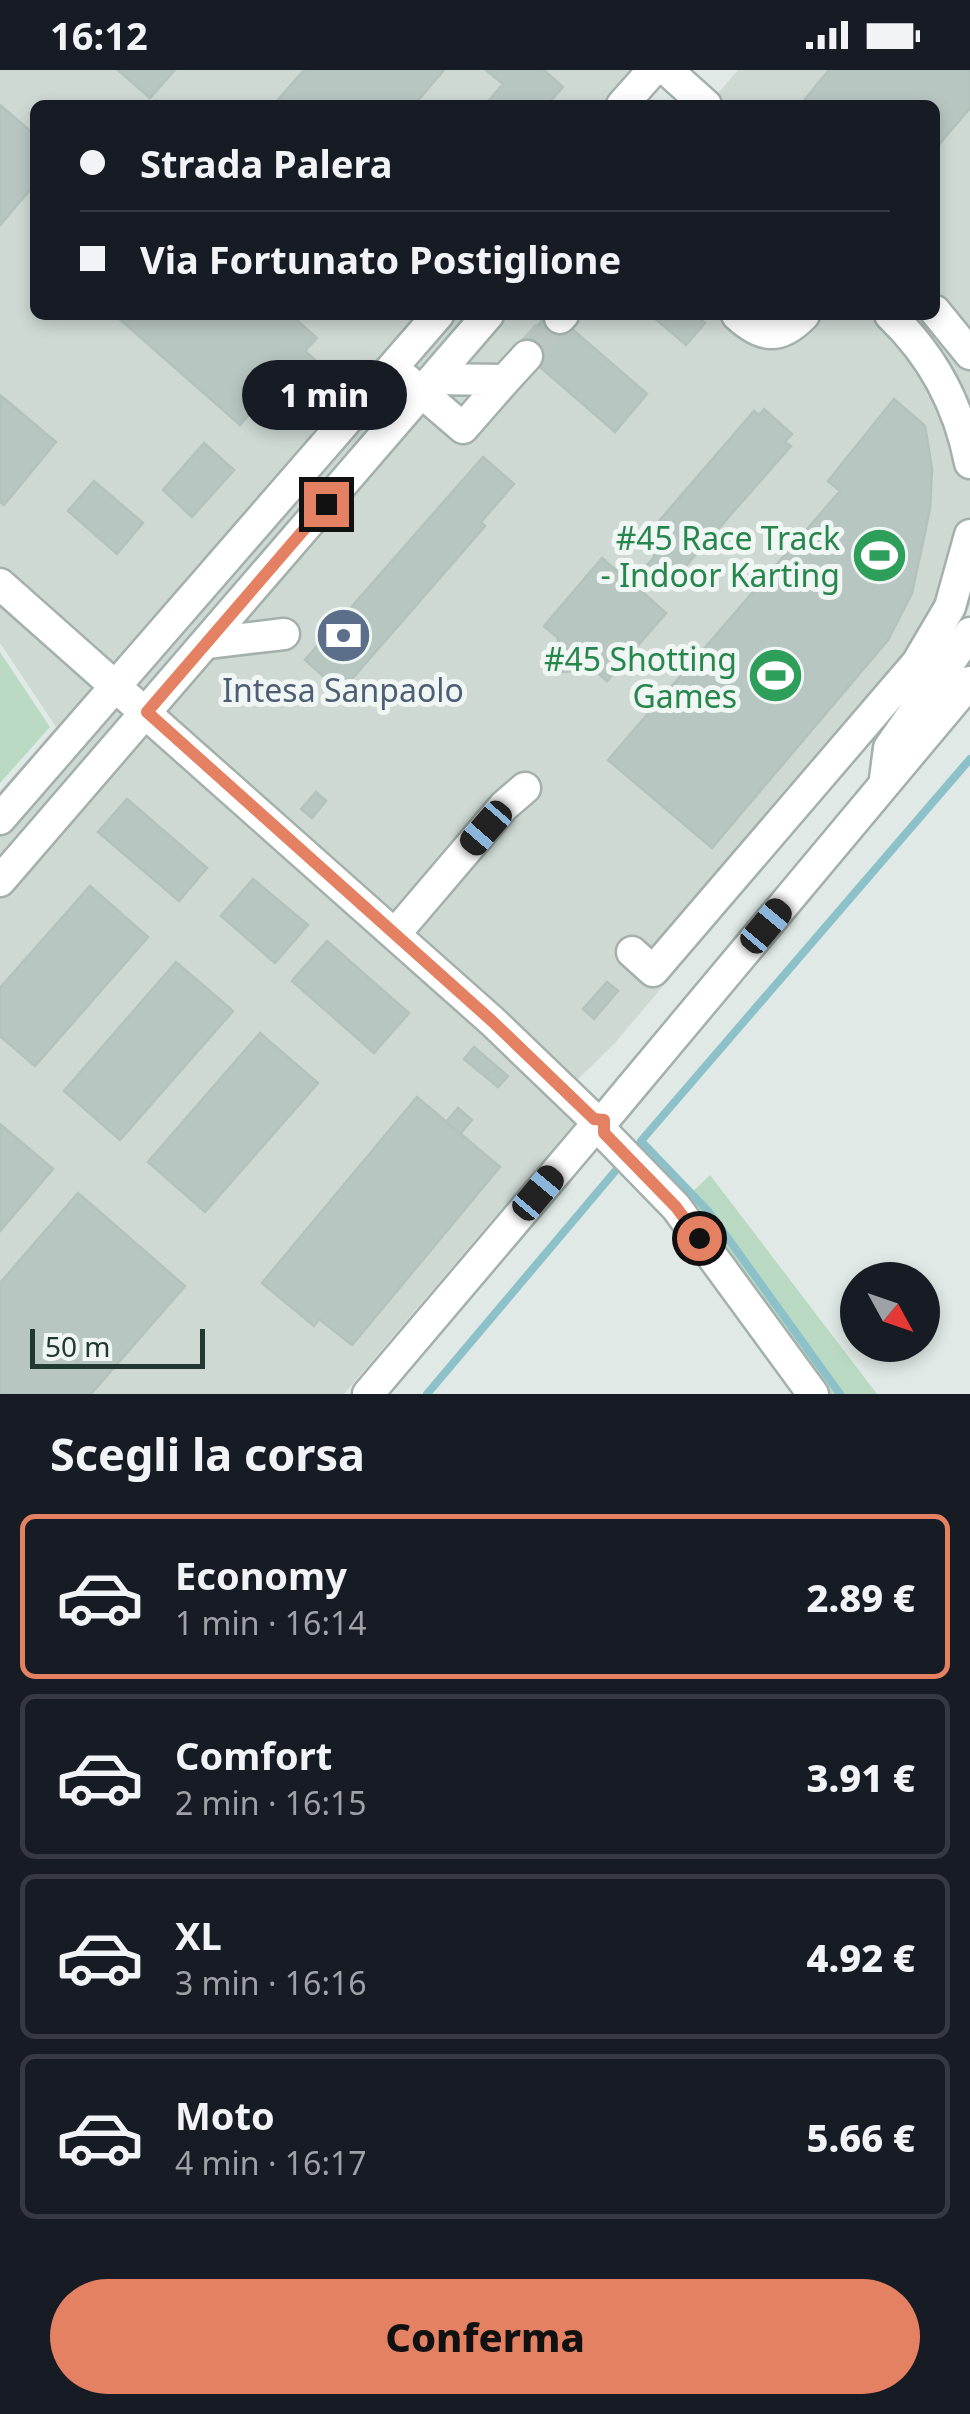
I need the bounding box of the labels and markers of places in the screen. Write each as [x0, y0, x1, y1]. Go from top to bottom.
place label: #45 Race Track - Indoor Karting [601, 516, 840, 596]
sports icon: #45 Race Track - Indoor Karting [849, 525, 909, 585]
bank icon: Intesa Sanpaolo [313, 605, 373, 665]
place label: #45 Shotting Games [544, 637, 737, 717]
sports icon: #45 Shotting Games [746, 646, 806, 706]
place label: Intesa Sanpaolo [222, 668, 464, 711]

